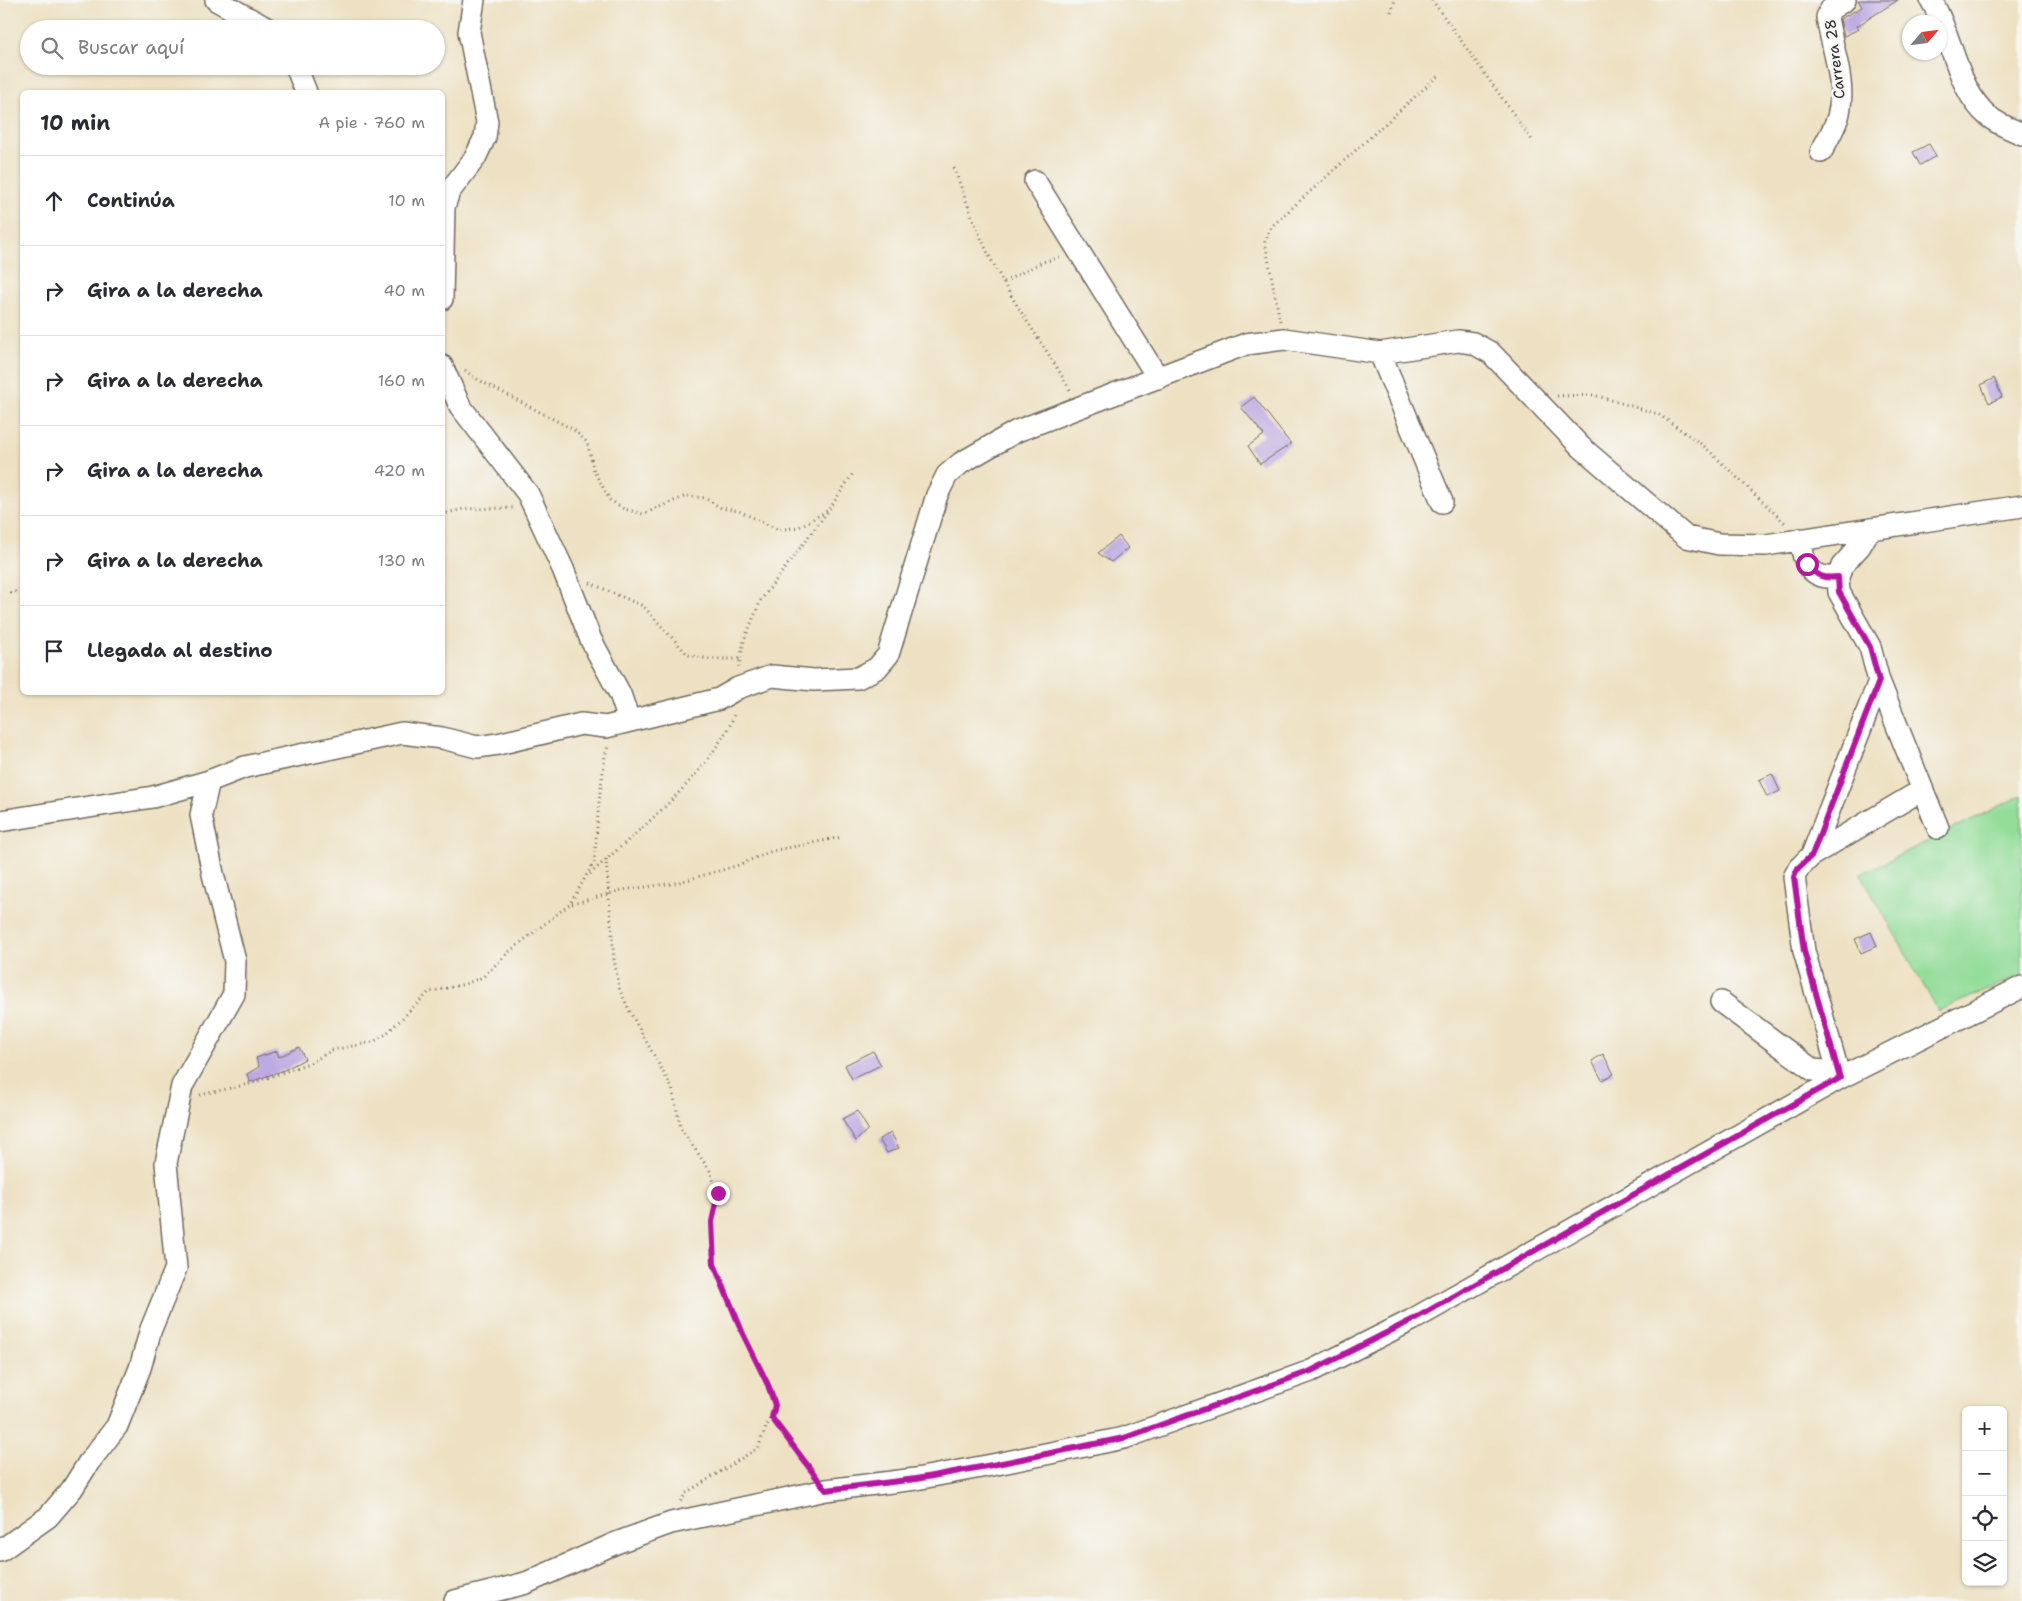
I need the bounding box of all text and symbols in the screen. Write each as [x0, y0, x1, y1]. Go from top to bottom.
north arrow [1902, 15, 1947, 60]
street label: Carrera 28 [1820, 18, 1850, 100]
search box [20, 20, 445, 75]
icon: search [38, 34, 66, 62]
text: Buscar aquí [78, 35, 184, 60]
text: 10 min [40, 109, 110, 137]
text: A pie · 760 m [319, 112, 425, 133]
icon: ahead [40, 187, 68, 215]
text: Continúa [87, 188, 175, 213]
text: 10 m [388, 190, 425, 211]
icon: right [40, 277, 68, 305]
text: Gira a la derecha [87, 278, 263, 303]
text: 40 m [383, 280, 425, 301]
icon: right [40, 367, 68, 395]
text: Gira a la derecha [87, 368, 263, 393]
text: 160 m [378, 370, 425, 391]
icon: right [40, 457, 68, 485]
text: Gira a la derecha [87, 458, 263, 483]
text: 420 m [374, 460, 425, 481]
icon: right [40, 547, 68, 575]
text: Gira a la derecha [87, 548, 263, 573]
text: 130 m [378, 550, 425, 571]
route start [1796, 553, 1819, 576]
icon: arrive [40, 637, 68, 665]
text: Llegada al destino [87, 638, 273, 663]
route end [707, 1182, 730, 1205]
map controls [1962, 1406, 2007, 1586]
button: + [1962, 1406, 2007, 1451]
button: − [1962, 1451, 2007, 1496]
button: locate [1962, 1496, 2007, 1541]
button: layers [1962, 1541, 2007, 1586]

